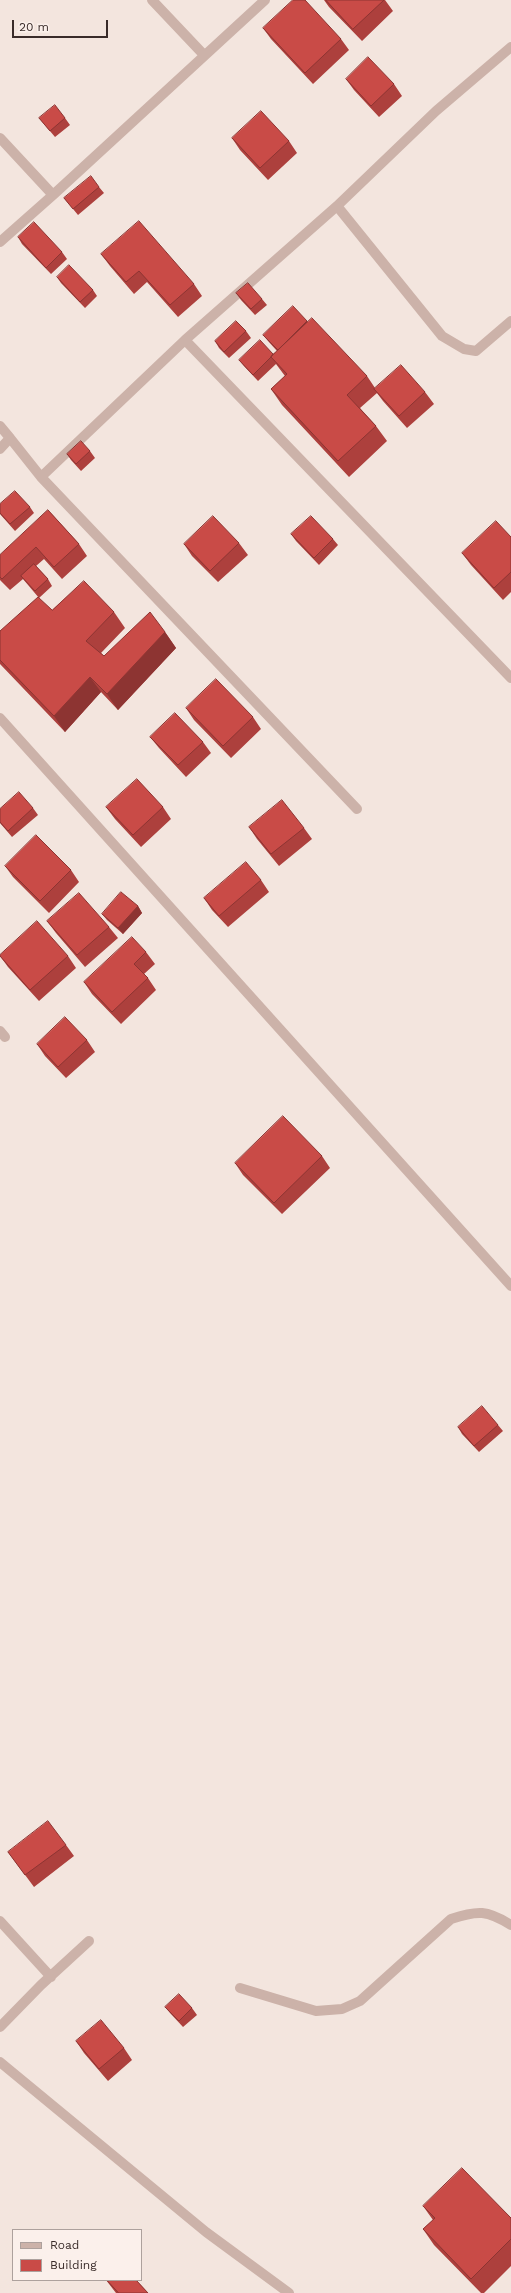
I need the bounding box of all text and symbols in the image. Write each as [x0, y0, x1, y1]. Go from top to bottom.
scale bar [14, 12, 110, 38]
text: 20 m [19, 20, 49, 34]
legend [12, 2229, 142, 2281]
text: Road [50, 2238, 79, 2252]
text: Building [50, 2258, 97, 2272]

